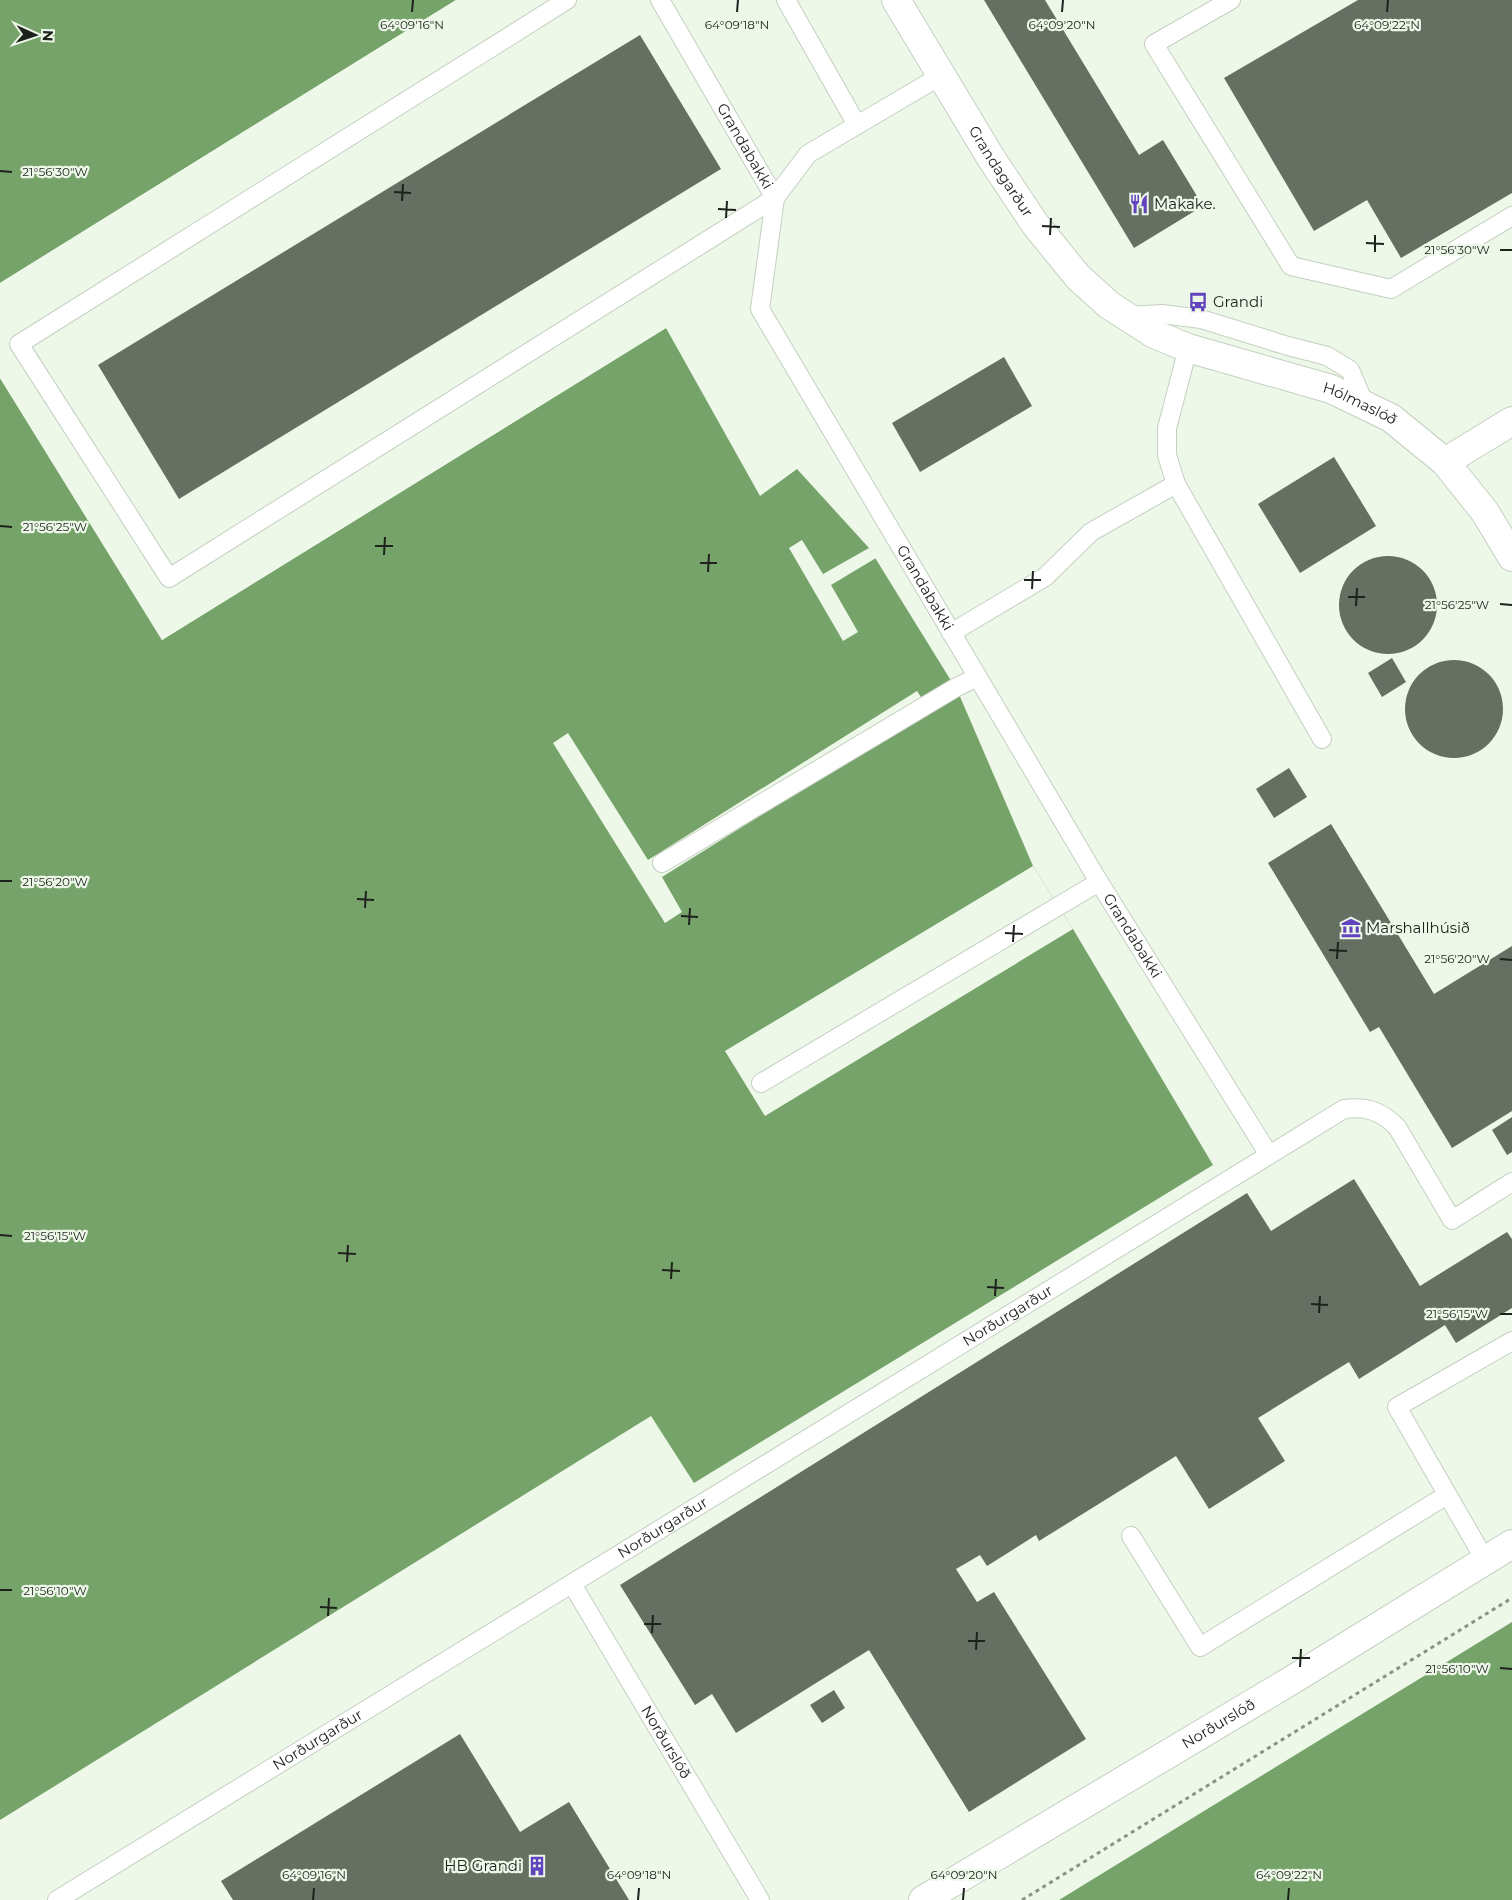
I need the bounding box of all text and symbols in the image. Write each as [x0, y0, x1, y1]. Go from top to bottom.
north arrow [10, 10, 60, 60]
text: 64°09'16"N [380, 17, 444, 32]
text: 64°09'18"N [705, 17, 769, 32]
text: 64°09'20"N [1028, 17, 1096, 32]
text: 64°09'22"N [1354, 17, 1420, 32]
text: N [39, 30, 57, 42]
street label: Grandabakki [713, 100, 778, 192]
street label: Grandagarður [965, 122, 1038, 221]
text: 21°56'30"W [22, 164, 88, 179]
restaurant icon: Makake. [1128, 193, 1150, 215]
place label: Makake. [1154, 194, 1216, 213]
text: 21°56'30"W [1424, 242, 1490, 257]
bus stop icon: Grandi [1187, 291, 1209, 313]
place label: Grandi [1213, 292, 1263, 311]
street label: Hólmaslóð [1321, 377, 1402, 429]
text: 21°56'25"W [23, 519, 87, 534]
street label: Grandabakki [893, 541, 958, 634]
text: 21°56'25"W [1425, 597, 1489, 612]
text: 21°56'20"W [22, 874, 88, 889]
street label: Grandabakki [1099, 890, 1166, 981]
museum icon: Marshallhúsið [1340, 917, 1362, 939]
place label: Marshallhúsið [1366, 918, 1470, 937]
text: 21°56'20"W [1424, 951, 1490, 966]
text: 21°56'15"W [24, 1228, 86, 1243]
street label: Norðurgarður [959, 1280, 1056, 1350]
text: 21°56'15"W [1426, 1306, 1488, 1321]
street label: Norðurgarður [614, 1492, 711, 1562]
text: 21°56'10"W [23, 1583, 87, 1598]
text: 21°56'10"W [1425, 1661, 1489, 1676]
street label: Norðurslóð [1178, 1694, 1258, 1753]
street label: Norðurslóð [637, 1702, 696, 1782]
street label: Norðurgarður [269, 1705, 366, 1774]
building icon: HB Grandi [526, 1855, 548, 1877]
place label: HB Grandi [444, 1856, 522, 1875]
text: 64°09'16"N [282, 1867, 346, 1882]
text: 64°09'18"N [607, 1867, 671, 1882]
text: 64°09'20"N [930, 1867, 998, 1882]
text: 64°09'22"N [1256, 1867, 1322, 1882]

